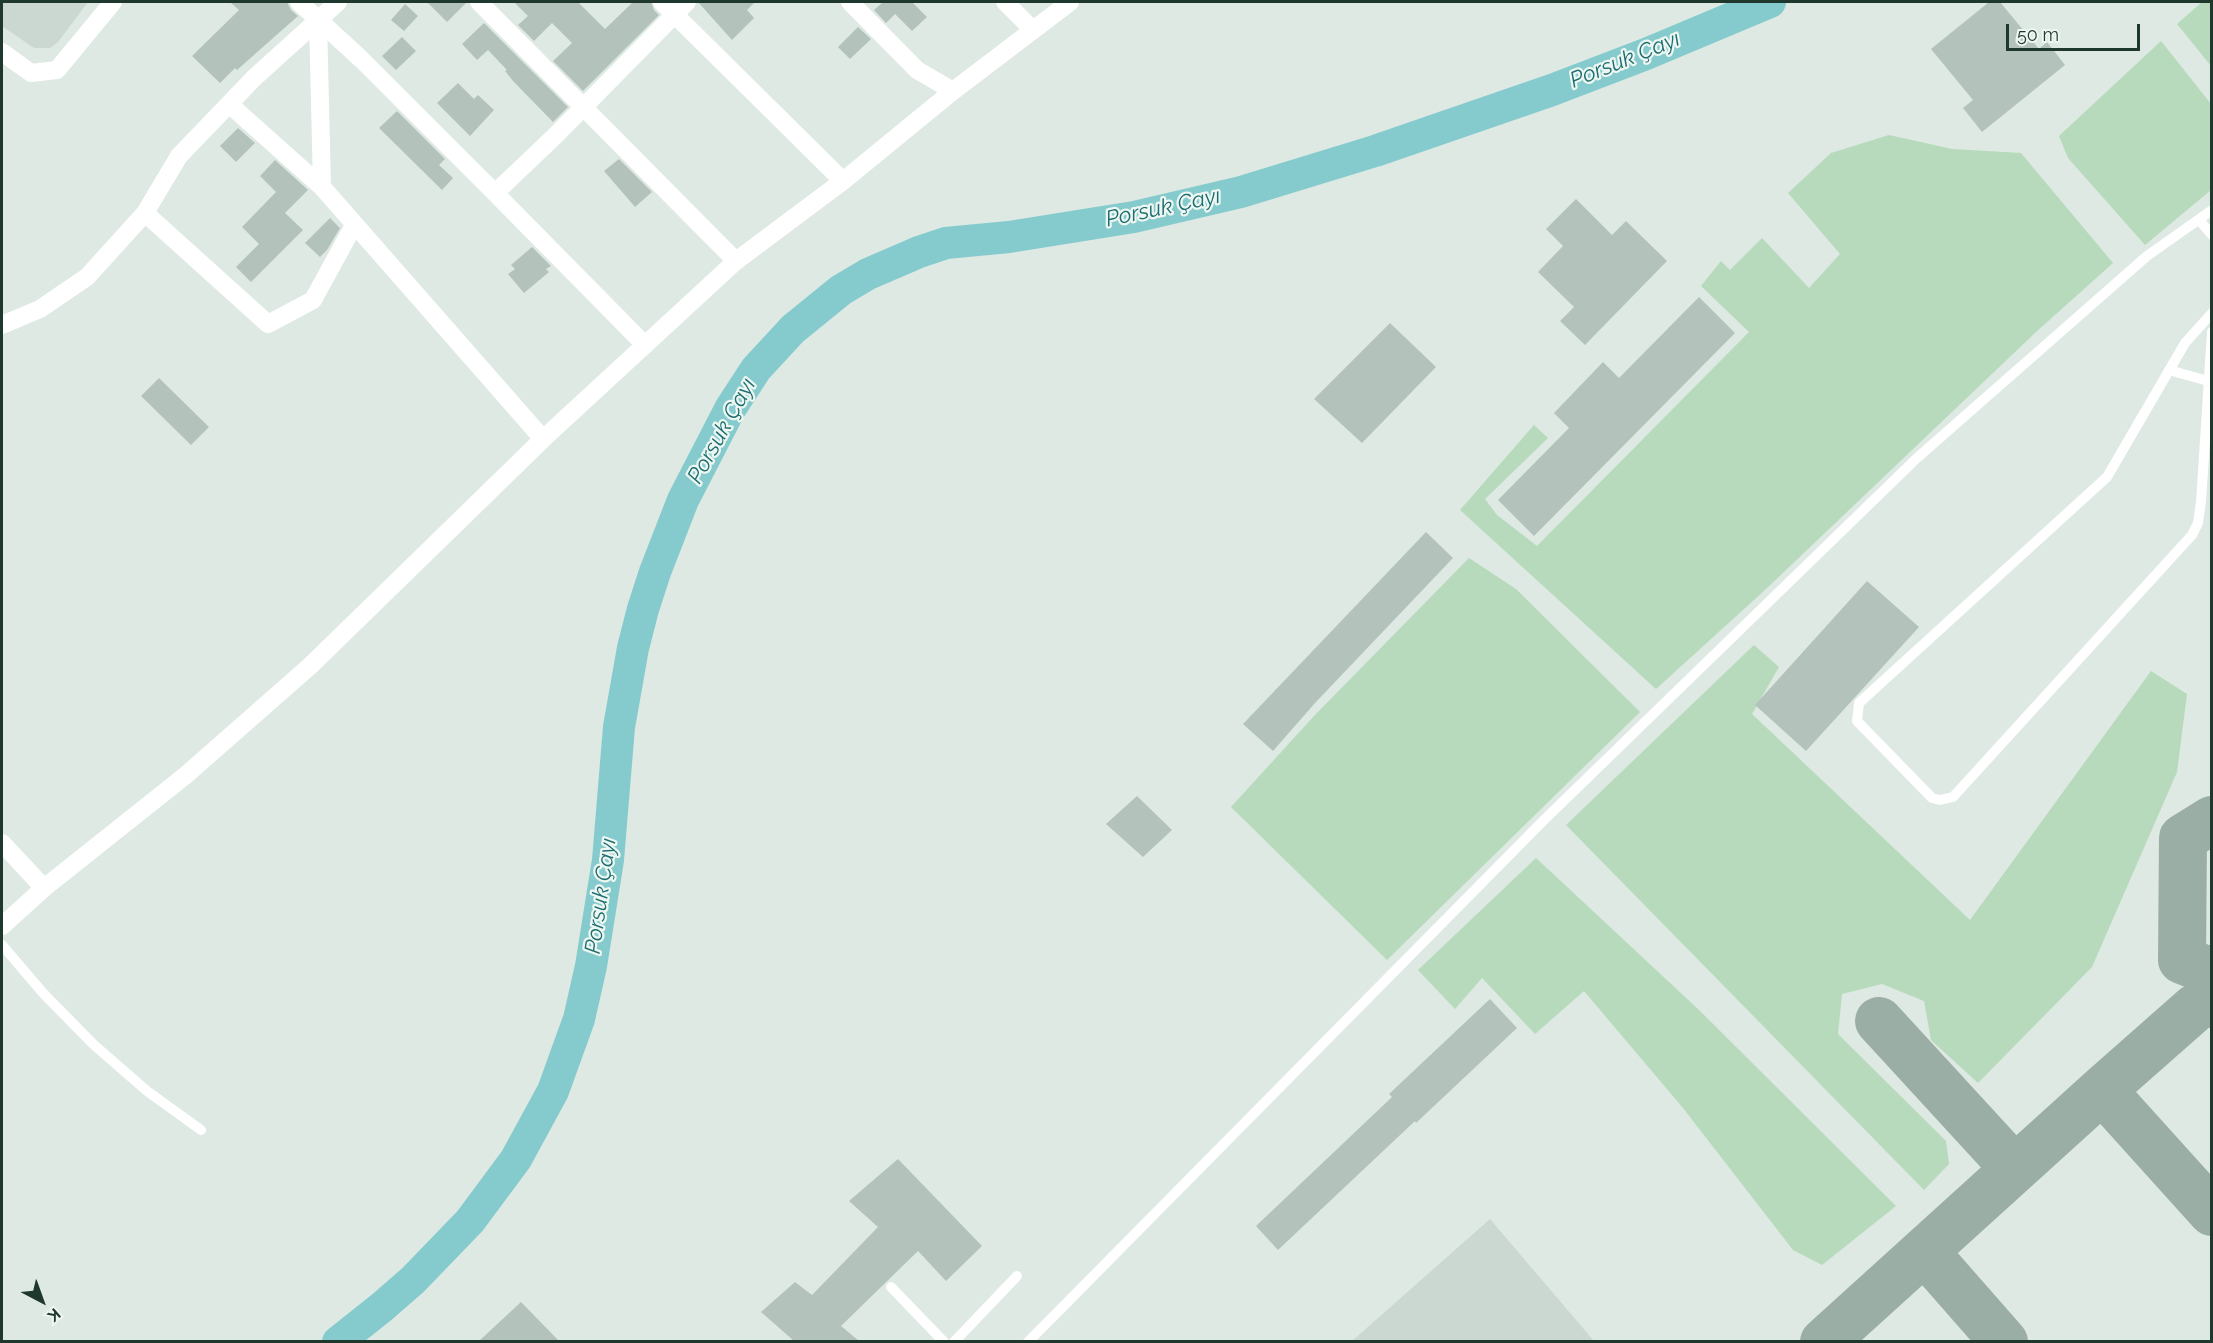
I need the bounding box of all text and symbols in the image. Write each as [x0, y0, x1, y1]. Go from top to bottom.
scale bar [2009, 12, 2142, 50]
text: 50 m [2017, 24, 2059, 45]
water label: Porsuk Çayı [1566, 26, 1684, 94]
water label: Porsuk Çayı [1103, 183, 1223, 233]
water label: Porsuk Çayı [682, 374, 762, 488]
water label: Porsuk Çayı [580, 837, 622, 955]
north arrow [12, 1271, 72, 1331]
text: K [44, 1304, 64, 1326]

